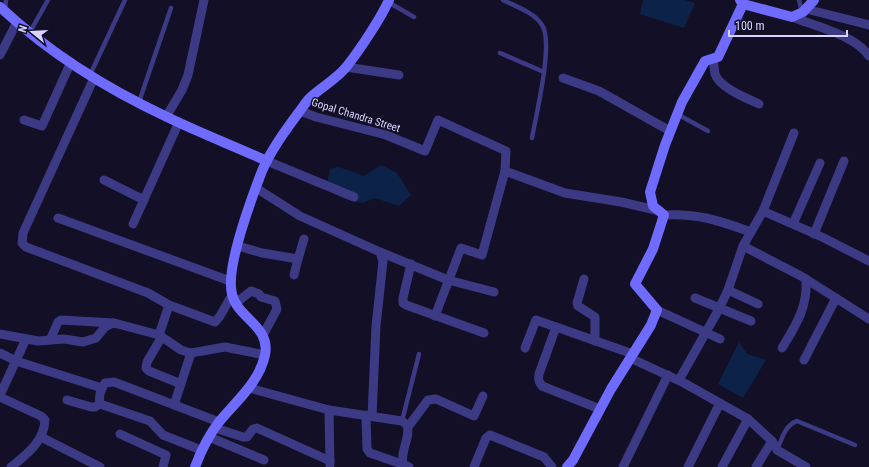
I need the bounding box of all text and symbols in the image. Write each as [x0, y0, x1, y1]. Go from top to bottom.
north arrow [12, 12, 52, 52]
scale bar [729, 12, 847, 38]
text: 100 m [735, 19, 765, 33]
text: N [16, 24, 30, 34]
street label: Gopal Chandra Street [310, 96, 402, 135]

